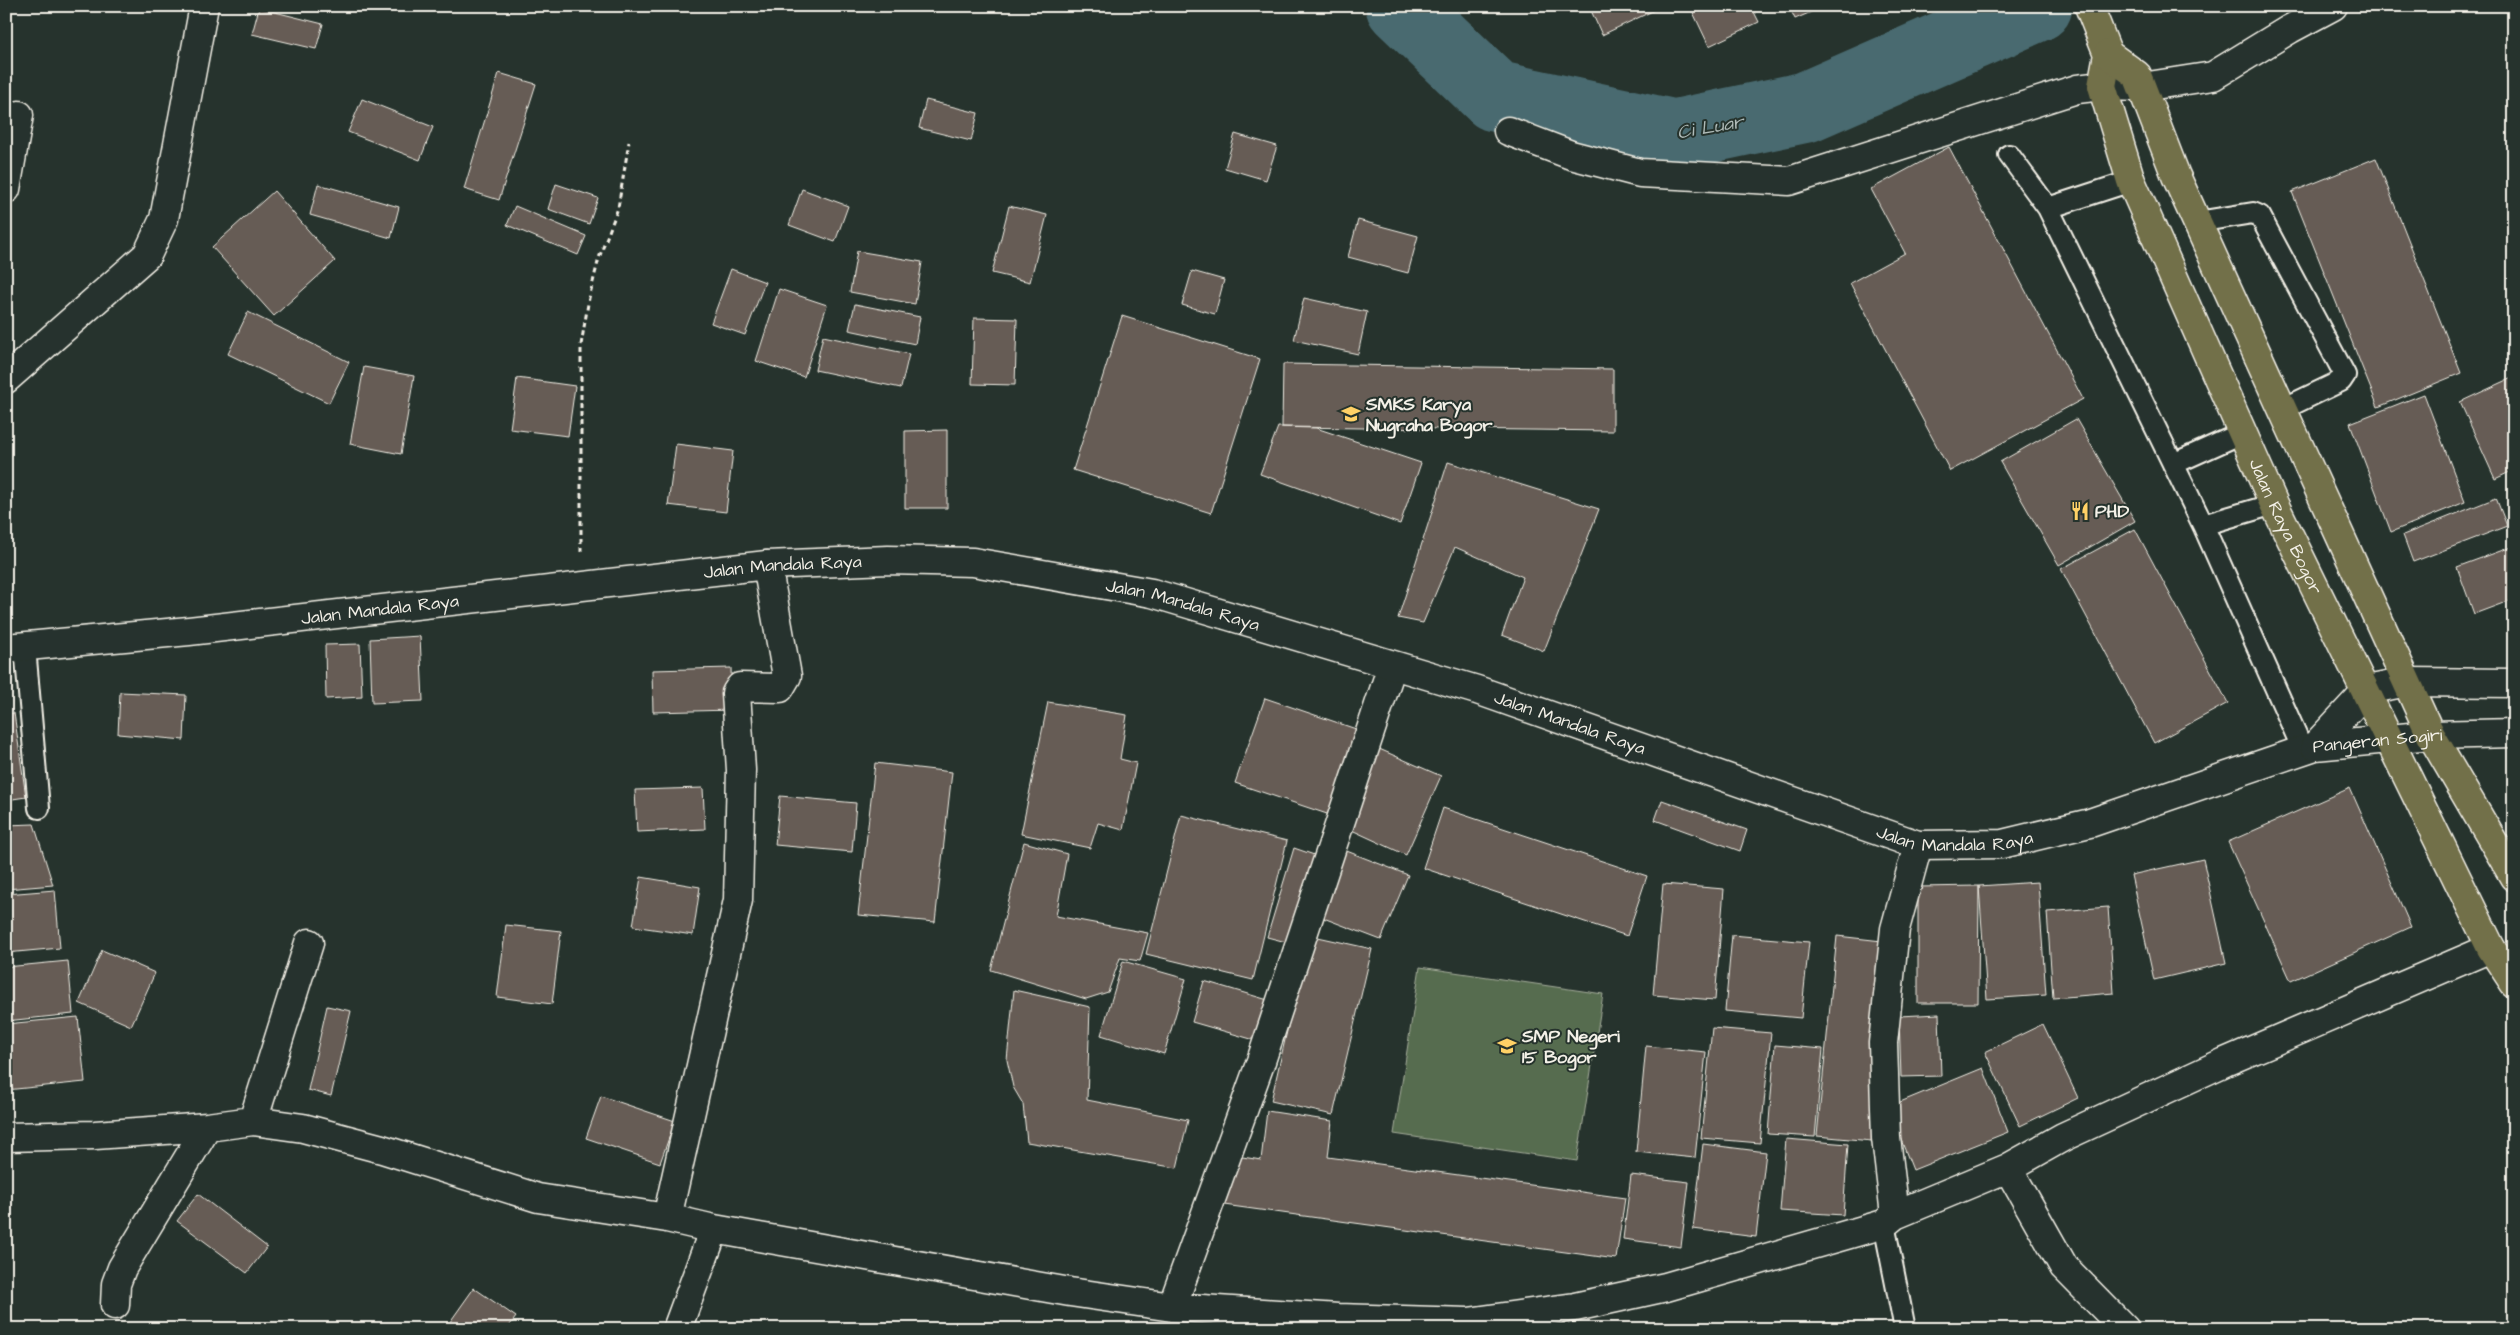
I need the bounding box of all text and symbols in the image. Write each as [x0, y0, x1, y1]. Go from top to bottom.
water label: Ci Luar [1675, 108, 1748, 147]
place label: SMKS Karya Nugraha Bogor [1365, 392, 1492, 439]
school or university icon: SMKS Karya Nugraha Bogor [1340, 403, 1362, 425]
street label: Jalan Raya Bogor [2242, 455, 2328, 599]
place label: PHD [2095, 499, 2129, 524]
restaurant icon: PHD [2069, 500, 2091, 522]
street label: Jalan Mandala Raya [702, 549, 862, 585]
street label: Jalan Mandala Raya [1104, 573, 1263, 637]
street label: Jalan Mandala Raya [300, 588, 460, 631]
street label: Jalan Mandala Raya [1491, 685, 1649, 761]
street label: Pangeran Sogiri [2311, 723, 2443, 759]
street label: Jalan Mandala Raya [1873, 819, 2036, 858]
place label: SMP Negeri 15 Bogor [1521, 1024, 1620, 1071]
school or university icon: SMP Negeri 15 Bogor [1496, 1035, 1518, 1057]

